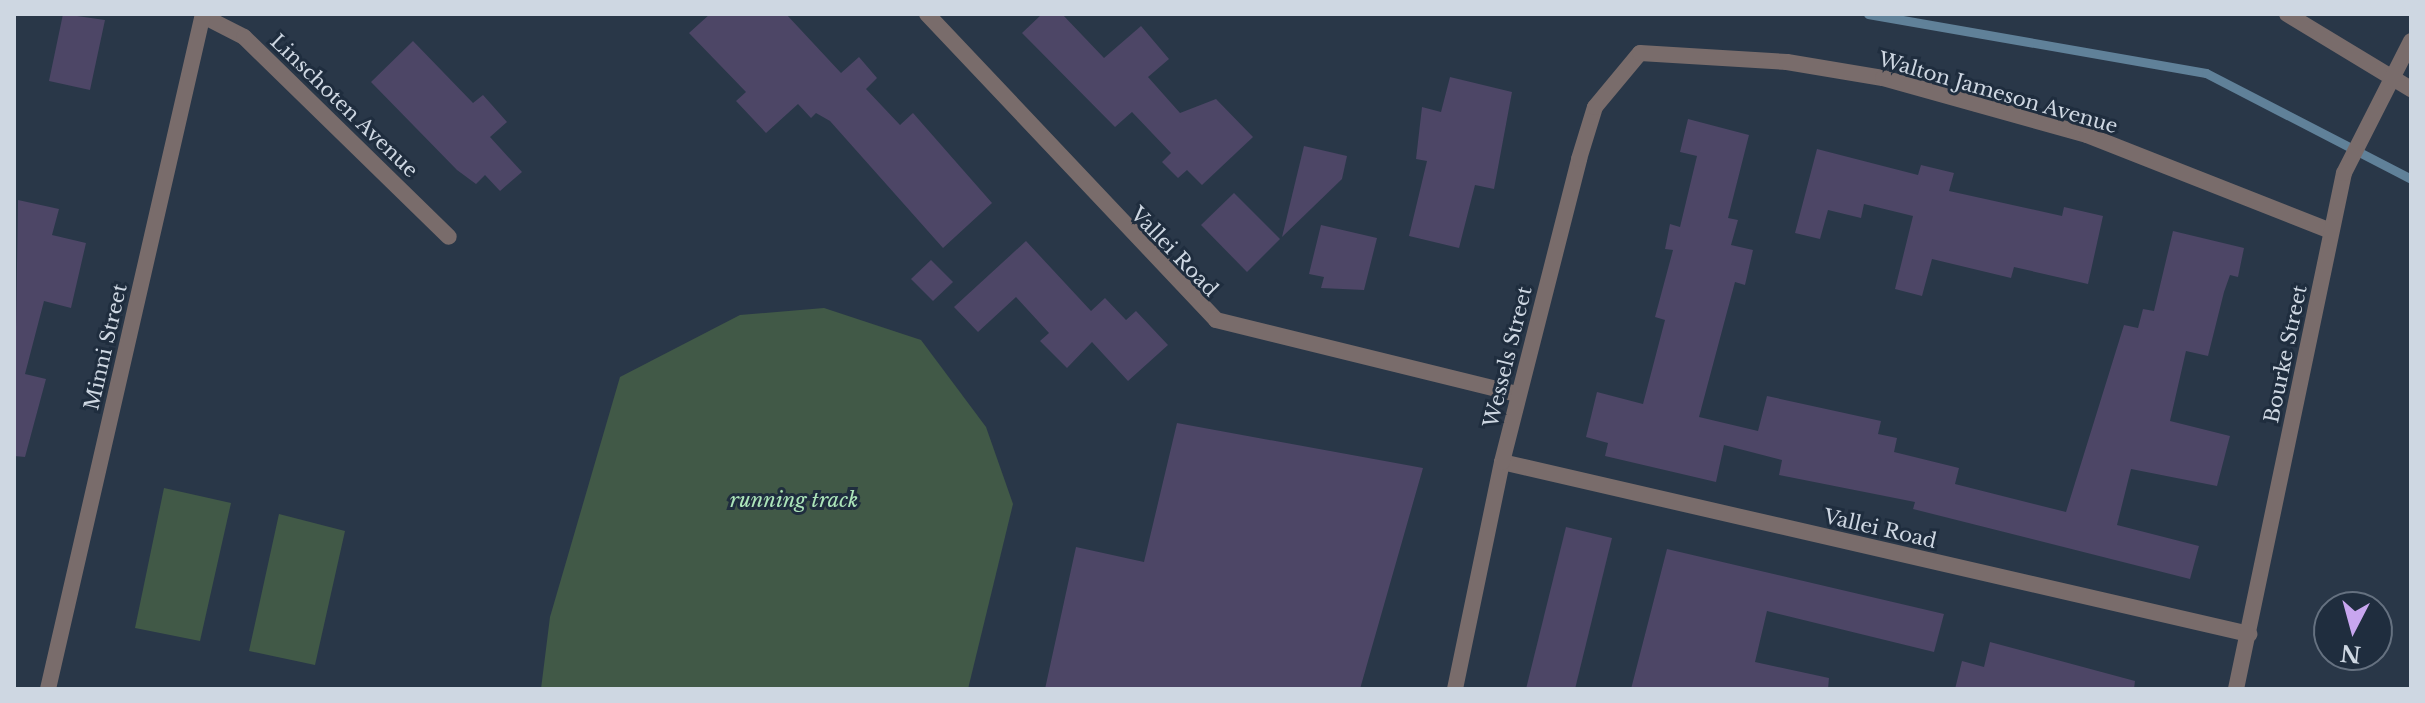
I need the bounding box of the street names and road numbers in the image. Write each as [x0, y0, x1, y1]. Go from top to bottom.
street label: Linschoten Avenue [265, 29, 423, 183]
street label: Walton Jameson Avenue [1875, 47, 2121, 139]
street label: Vallei Road [1125, 202, 1223, 302]
street label: Minni Street [80, 282, 132, 412]
street label: Bourke Street [2260, 283, 2312, 425]
street label: Wessels Street [1479, 284, 1537, 430]
street label: Vallei Road [1821, 504, 1939, 554]

